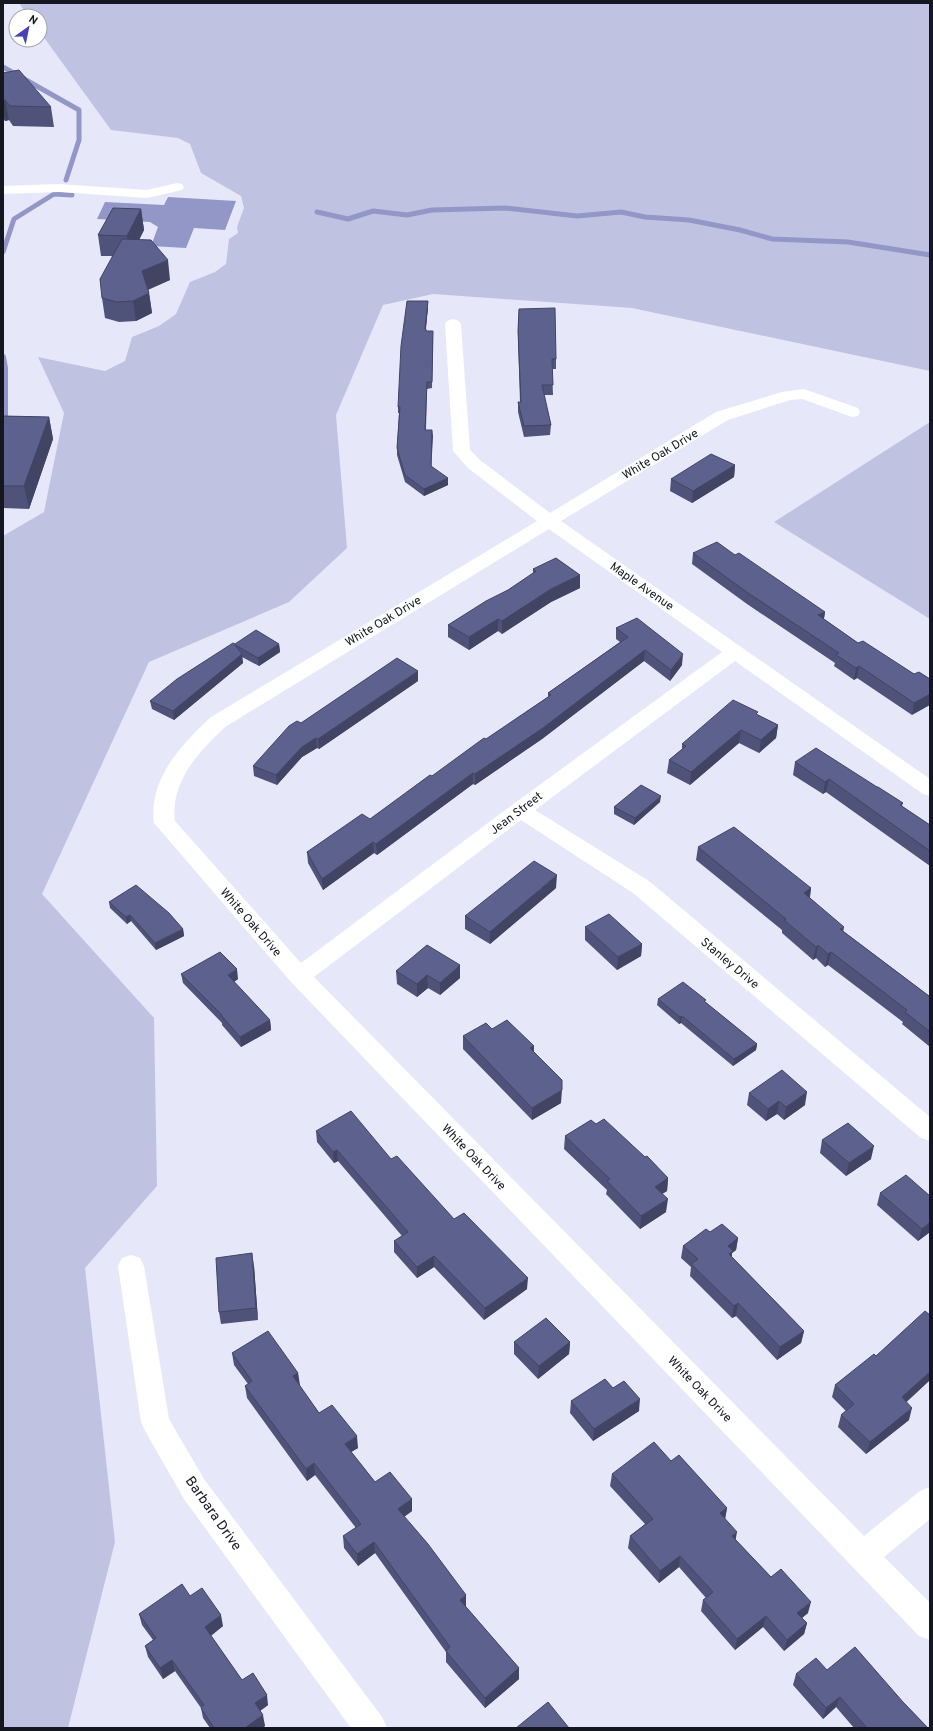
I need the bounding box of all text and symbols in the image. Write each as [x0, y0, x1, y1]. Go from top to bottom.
north arrow [8, 8, 48, 48]
text: N [26, 12, 40, 28]
street label: White Oak Drive [620, 426, 702, 484]
street label: Maple Avenue [606, 559, 677, 615]
street label: White Oak Drive [343, 593, 425, 651]
street label: Jean Street [487, 789, 546, 839]
street label: White Oak Drive [216, 885, 285, 960]
street label: Stanley Drive [697, 935, 762, 993]
street label: White Oak Drive [438, 1121, 509, 1194]
street label: White Oak Drive [664, 1353, 735, 1426]
street label: Barbara Drive [181, 1473, 245, 1554]

